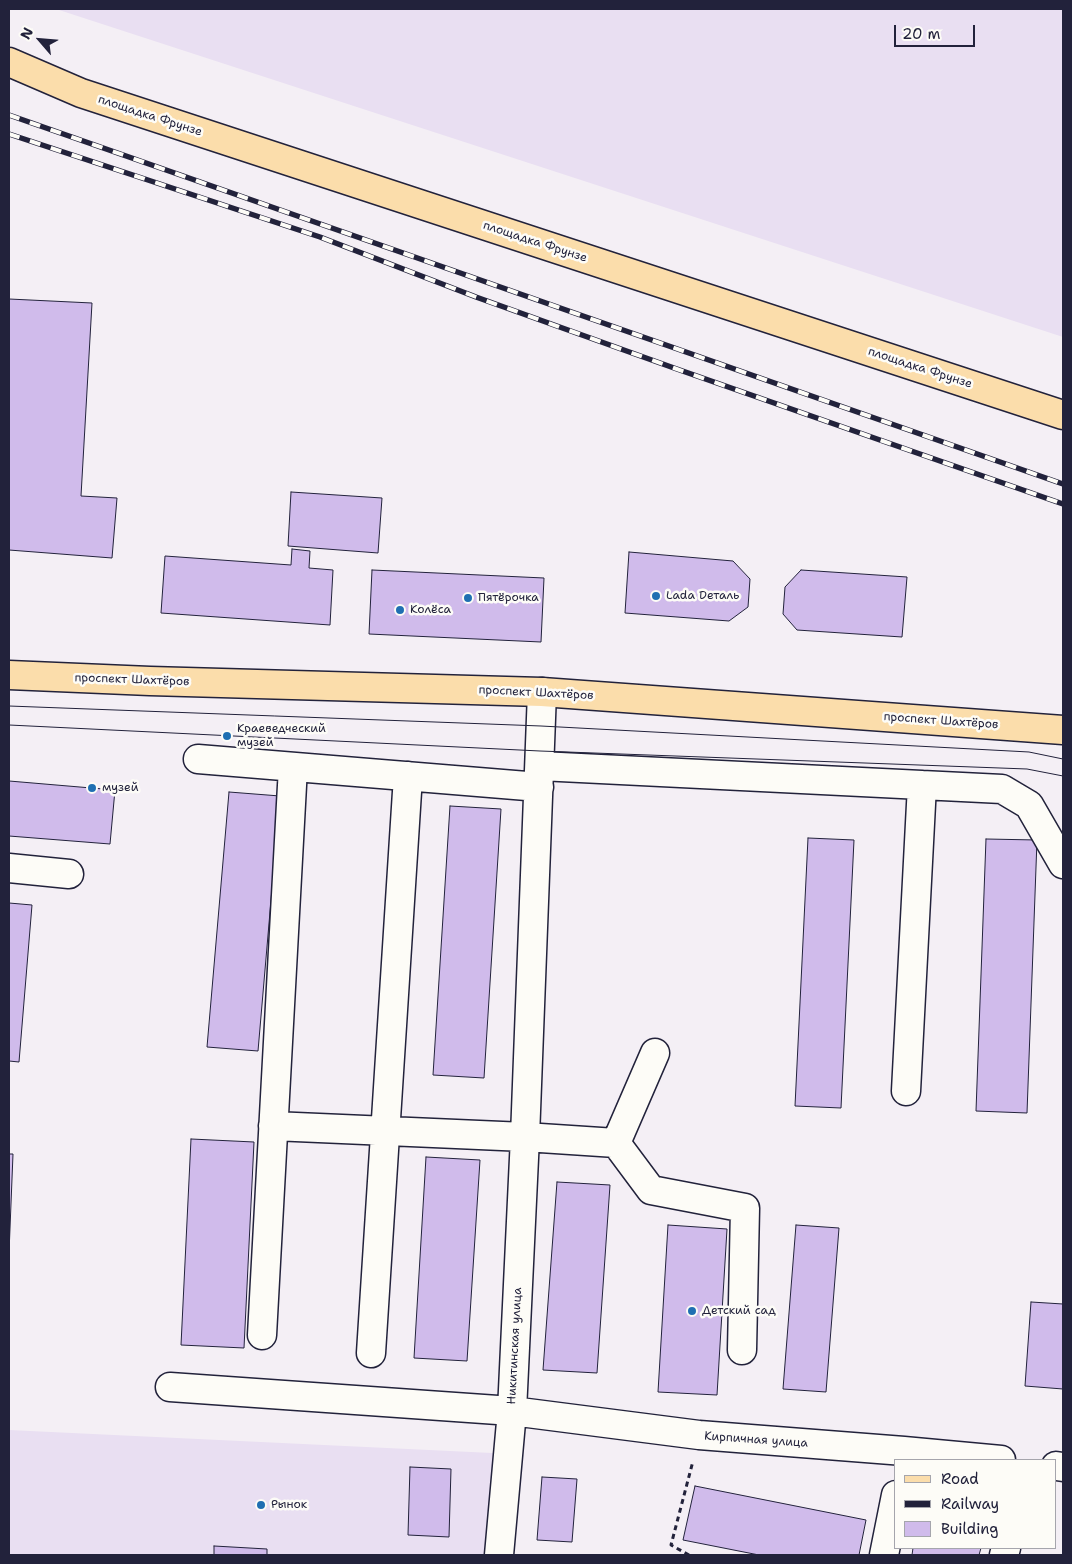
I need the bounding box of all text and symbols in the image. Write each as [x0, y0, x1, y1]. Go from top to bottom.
north arrow [15, 15, 65, 65]
scale bar [897, 15, 978, 47]
text: N [16, 24, 37, 42]
text: 20 m [902, 24, 941, 44]
street label: площадка Фрунзе [96, 92, 204, 140]
street label: площадка Фрунзе [481, 218, 589, 266]
street label: площадка Фрунзе [866, 344, 974, 392]
place label: Lada Dеталь [666, 589, 739, 603]
marker: Lada Dеталь [650, 590, 662, 602]
place label: Пятёрочка [478, 591, 539, 605]
marker: Пятёрочка [462, 592, 474, 604]
place label: Колёса [410, 603, 451, 617]
marker: Колёса [394, 604, 406, 616]
street label: проспект Шахтёров [74, 671, 190, 689]
street label: проспект Шахтёров [478, 683, 594, 703]
street label: проспект Шахтёров [883, 710, 999, 732]
place label: Краеведческий музей [237, 722, 326, 750]
marker: Краеведческий музей [221, 730, 233, 742]
place label: музей [102, 781, 139, 795]
marker: музей [86, 782, 98, 794]
street label: Никитинская улица [505, 1287, 525, 1405]
place label: Детский сад [702, 1304, 776, 1318]
marker: Детский сад [686, 1305, 698, 1317]
street label: Кирпичная улица [704, 1429, 808, 1451]
legend [894, 1459, 1057, 1549]
text: Road [941, 1469, 979, 1489]
text: Railway [941, 1494, 999, 1514]
place label: Рынок [271, 1498, 307, 1512]
marker: Рынок [255, 1499, 267, 1511]
text: Building [941, 1519, 998, 1539]

